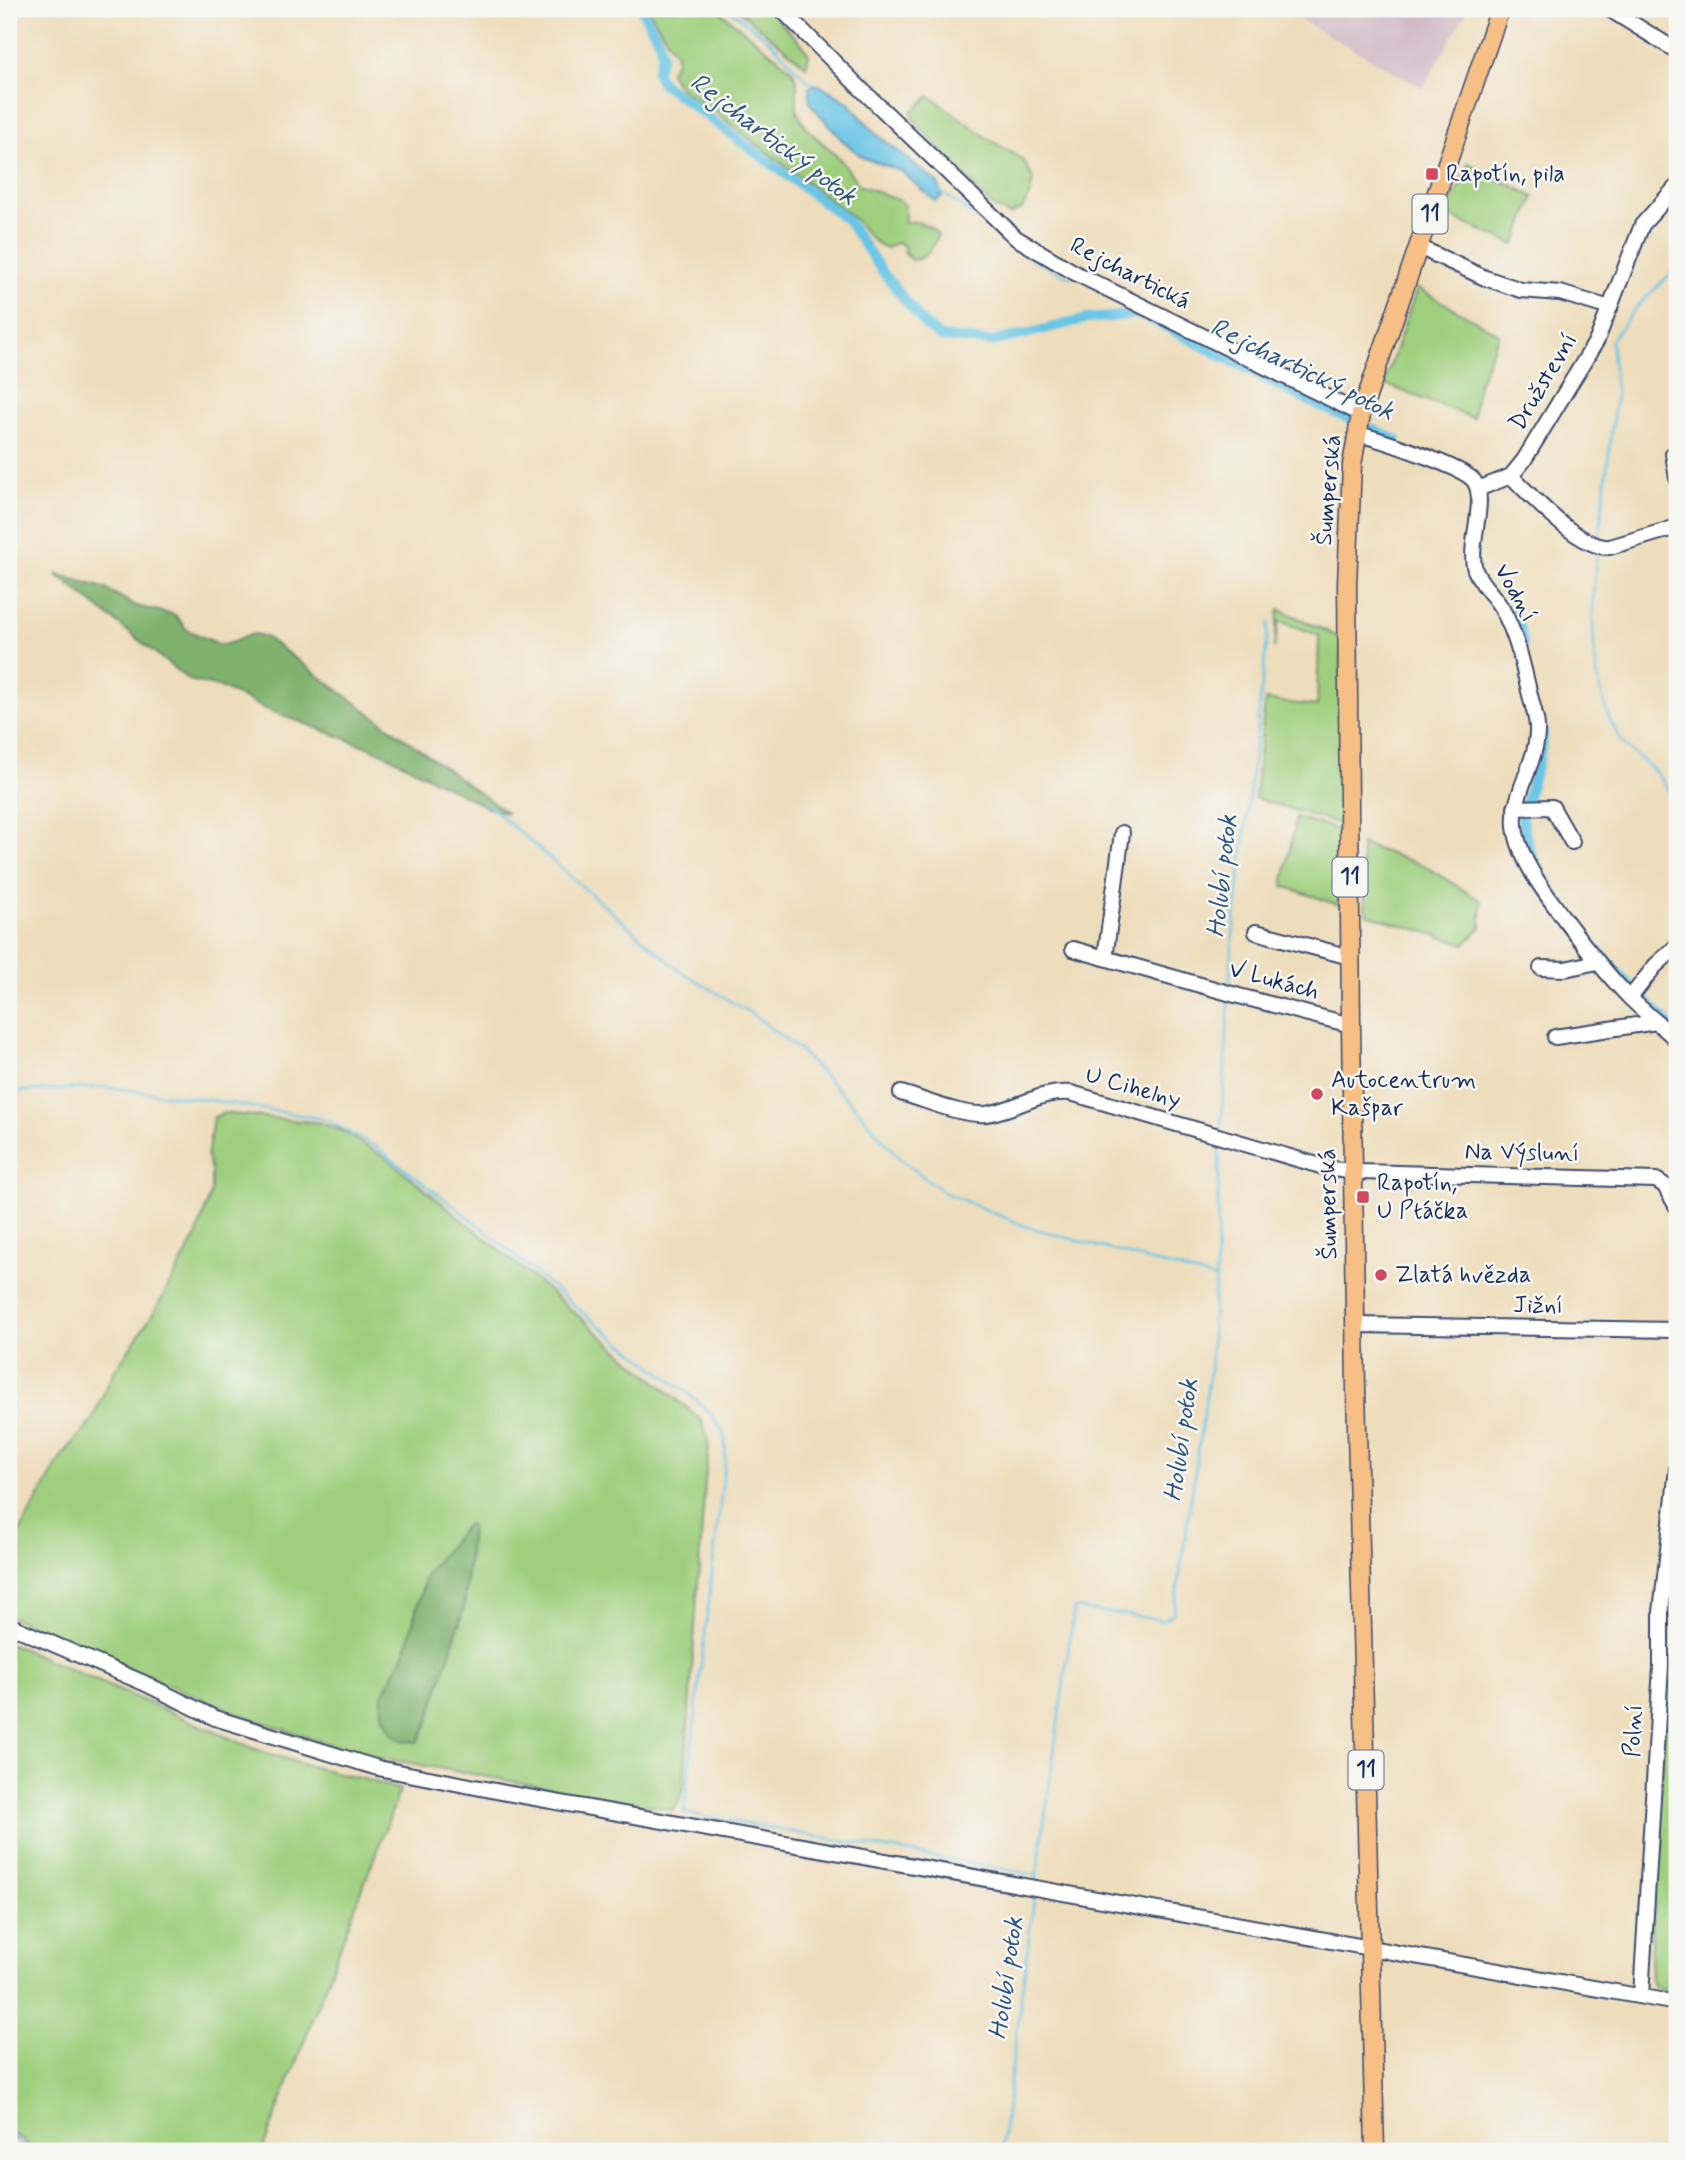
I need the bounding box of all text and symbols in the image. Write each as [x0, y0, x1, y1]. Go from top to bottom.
water label: Rejchartický potok [682, 66, 864, 214]
place label: Rapotín, pila [1446, 159, 1565, 190]
marker: Rapotín, pila [1424, 166, 1440, 182]
road number: 11 [1412, 195, 1448, 234]
street label: Rejchartická [1064, 230, 1196, 318]
water label: Rejchartický potok [1204, 311, 1400, 429]
street label: Družstevní [1503, 327, 1585, 437]
street label: Šumperská [1309, 433, 1349, 547]
street label: Vodní [1486, 558, 1544, 628]
water label: Holubí potok [1200, 813, 1246, 939]
road number: 11 [1332, 858, 1368, 897]
street label: V Lukách [1225, 954, 1323, 1008]
street label: U Cihelny [1082, 1060, 1184, 1116]
place label: Autocentrum Kašpar [1331, 1065, 1476, 1124]
marker: Autocentrum Kašpar [1309, 1086, 1325, 1102]
street label: Na Výsluní [1464, 1137, 1580, 1169]
street label: Šumperská [1313, 1148, 1345, 1260]
place label: Rapotín, U Ptáčka [1377, 1168, 1468, 1227]
marker: Rapotín, U Ptáčka [1355, 1189, 1371, 1205]
place label: Zlatá hvězda [1395, 1260, 1531, 1291]
marker: Zlatá hvězda [1373, 1267, 1389, 1283]
street label: Jižní [1513, 1290, 1563, 1322]
water label: Holubí potok [1157, 1376, 1207, 1504]
street label: Polní [1617, 1704, 1651, 1758]
road number: 11 [1348, 1750, 1384, 1790]
water label: Holubí potok [982, 1914, 1032, 2042]

